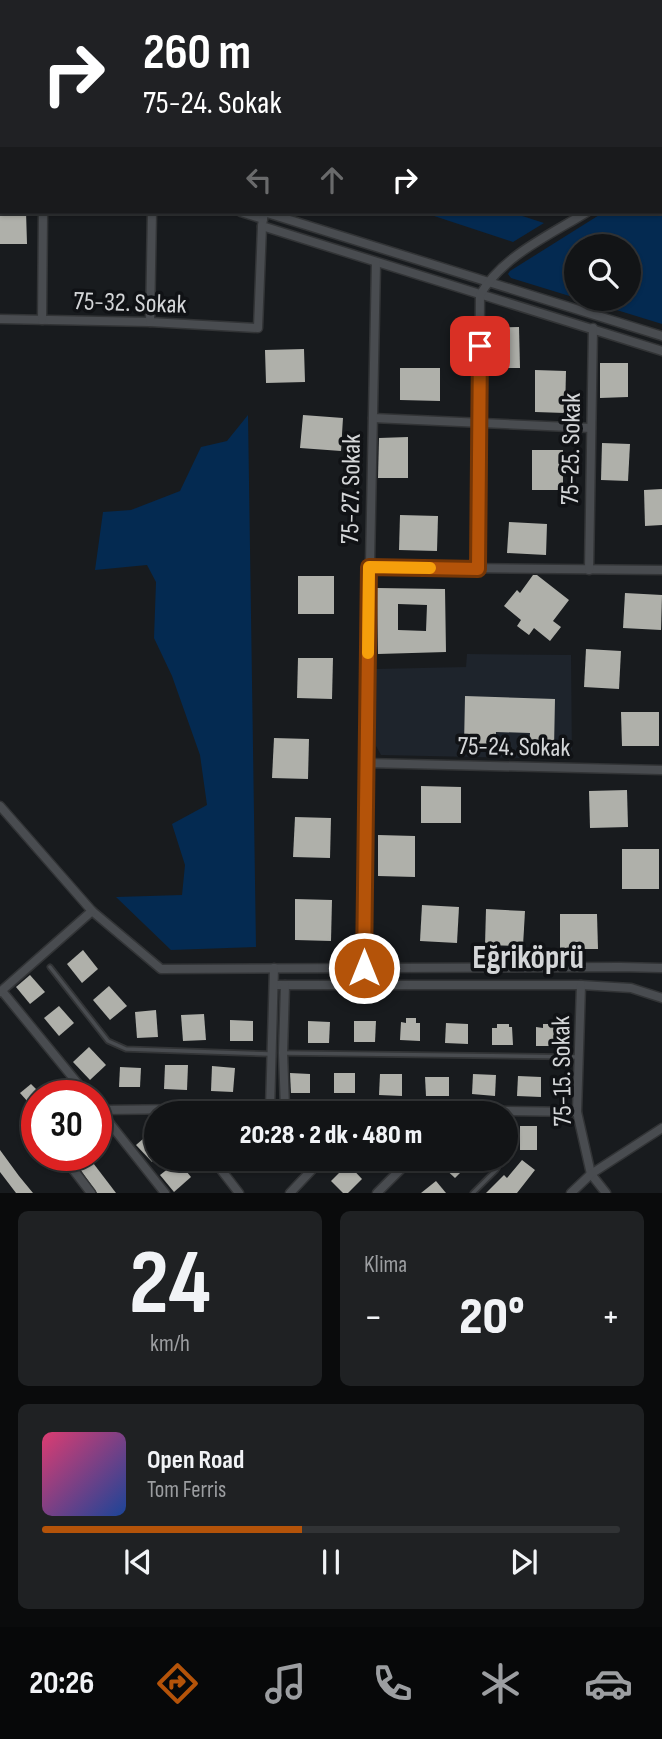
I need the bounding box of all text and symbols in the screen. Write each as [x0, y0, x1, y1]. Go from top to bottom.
text: 260 m [143, 24, 251, 83]
icon: right [28, 28, 119, 119]
text: 75-24. Sokak [143, 84, 282, 123]
icon: left [240, 161, 278, 199]
icon: ahead [313, 161, 351, 199]
icon: right [386, 161, 424, 199]
map controls [564, 234, 641, 311]
button: search [564, 234, 641, 311]
street label: 75-32. Sokak [73, 286, 187, 321]
pin [450, 316, 510, 376]
icon: arrive [461, 327, 499, 365]
street label: 75-25. Sokak [555, 393, 588, 505]
street label: 75-27. Sokak [335, 434, 368, 544]
street label: 75-24. Sokak [457, 731, 571, 764]
position arrow [327, 931, 401, 1005]
district label: Eğriköprü [472, 938, 584, 978]
street label: 75-15. Sokak [546, 1015, 579, 1127]
speed limit sign: 30 [21, 1080, 112, 1171]
text: 20:28 · 2 dk · 480 m [240, 1120, 422, 1151]
text: 24 [129, 1230, 211, 1339]
text: Klima [364, 1251, 407, 1279]
text: 20° [459, 1286, 525, 1349]
text: − [364, 1295, 383, 1340]
text: + [601, 1295, 620, 1340]
text: km/h [150, 1330, 190, 1358]
text: Open Road [147, 1445, 244, 1476]
text: Tom Ferris [147, 1476, 226, 1504]
icon: previous [119, 1543, 157, 1581]
icon: pause [312, 1543, 350, 1581]
icon: next [505, 1543, 543, 1581]
icon: directions [153, 1659, 202, 1708]
icon: music [261, 1659, 310, 1708]
icon: phone [368, 1659, 417, 1708]
icon: climate [476, 1659, 525, 1708]
icon: car [584, 1659, 633, 1708]
text: 20:26 [29, 1664, 94, 1703]

